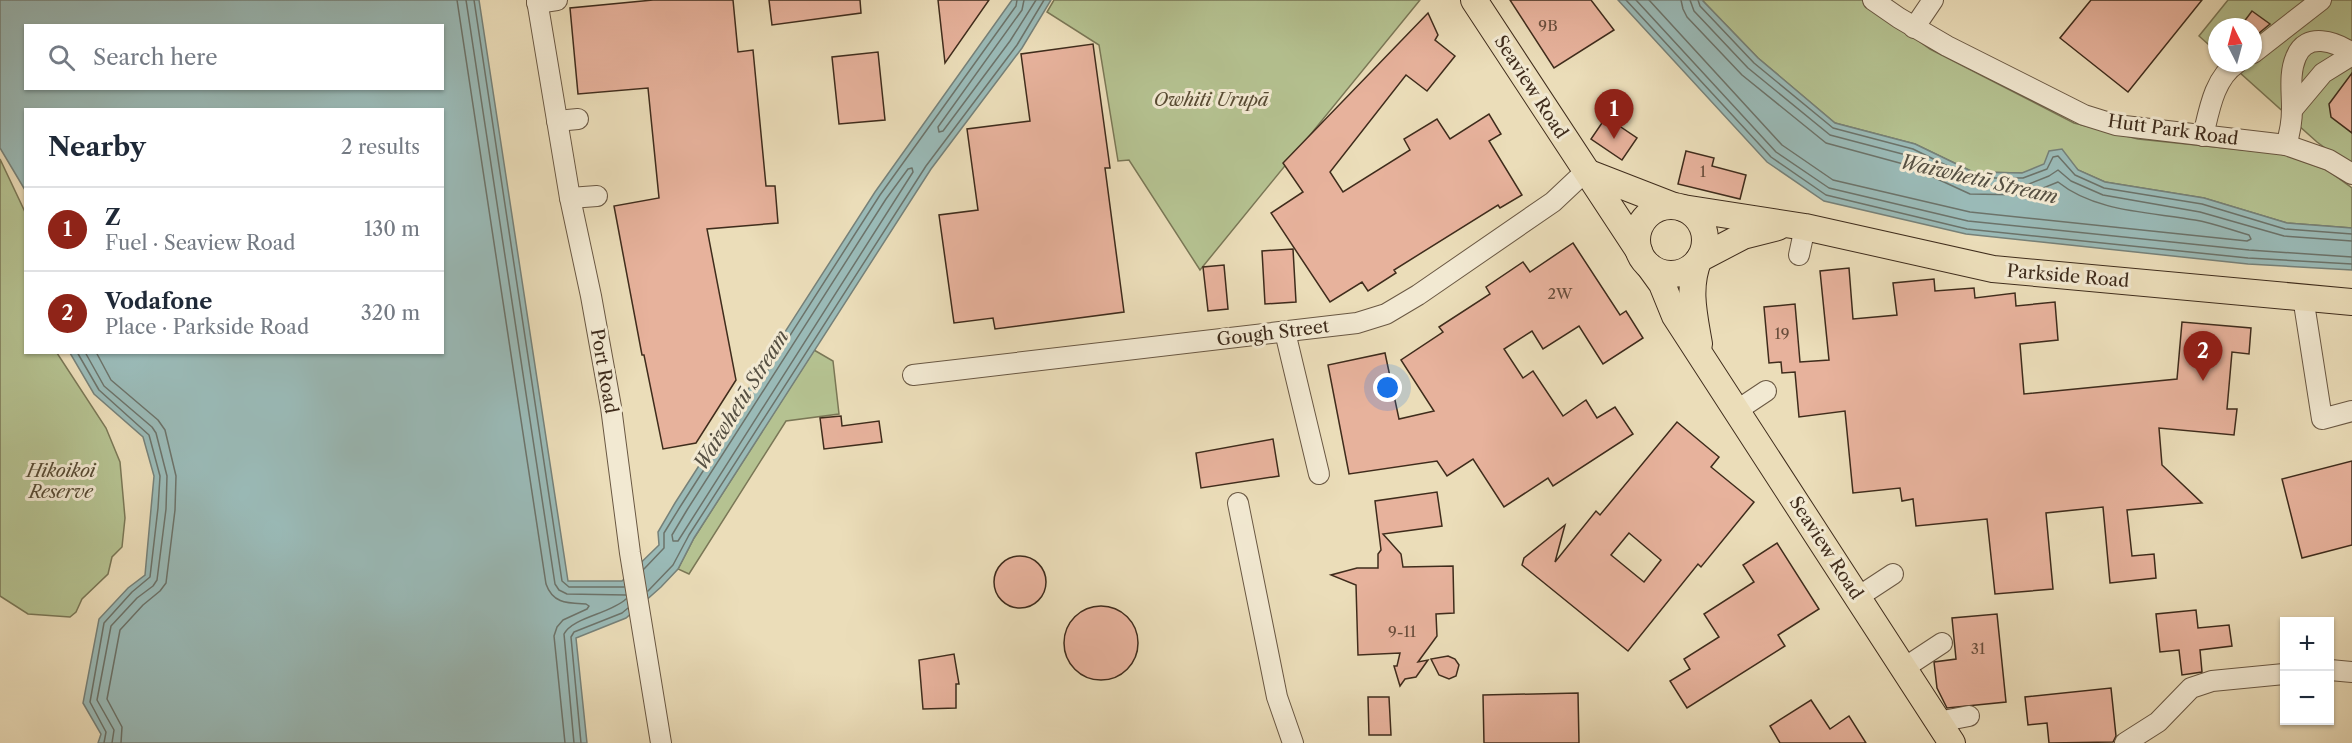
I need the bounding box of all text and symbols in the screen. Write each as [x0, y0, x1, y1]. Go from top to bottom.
house number: 9B [1538, 16, 1558, 35]
north arrow [2208, 18, 2262, 72]
search box [24, 24, 444, 90]
street label: Seaview Road [1489, 31, 1573, 143]
icon: search [45, 41, 78, 74]
text: Search here [93, 44, 218, 71]
park label: Owhiti Urupā [1153, 89, 1270, 111]
pin: 1 [1594, 90, 1634, 139]
street label: Hutt Park Road [2106, 110, 2240, 150]
text: Nearby [48, 131, 146, 163]
text: 2 results [341, 135, 420, 159]
water label: Waiwhetū Stream [1898, 149, 2060, 209]
house number: 1 [1700, 162, 1707, 181]
text: Z [105, 204, 121, 231]
text: 1 [63, 217, 72, 241]
text: 130 m [364, 217, 420, 241]
text: Fuel · Seaview Road [105, 231, 295, 255]
street label: Parkside Road [2006, 260, 2130, 292]
house number: 2W [1547, 284, 1573, 303]
text: Vodafone [105, 288, 212, 315]
text: 2 [62, 301, 73, 325]
text: 320 m [361, 301, 420, 325]
text: Place · Parkside Road [105, 315, 309, 339]
street label: Gough Street [1215, 315, 1331, 351]
house number: 19 [1774, 324, 1790, 343]
water label: Waiwhetū Stream [688, 325, 794, 475]
street label: Port Road [586, 327, 622, 415]
pin: 2 [2184, 332, 2222, 381]
your location [1373, 373, 1402, 402]
park label: Hikoikoi Reserve [25, 460, 97, 503]
street label: Seaview Road [1784, 492, 1868, 604]
map controls [2280, 617, 2334, 725]
button: + [2280, 617, 2334, 671]
house number: 9-11 [1388, 622, 1417, 641]
house number: 31 [1971, 639, 1986, 658]
button: − [2280, 671, 2334, 725]

